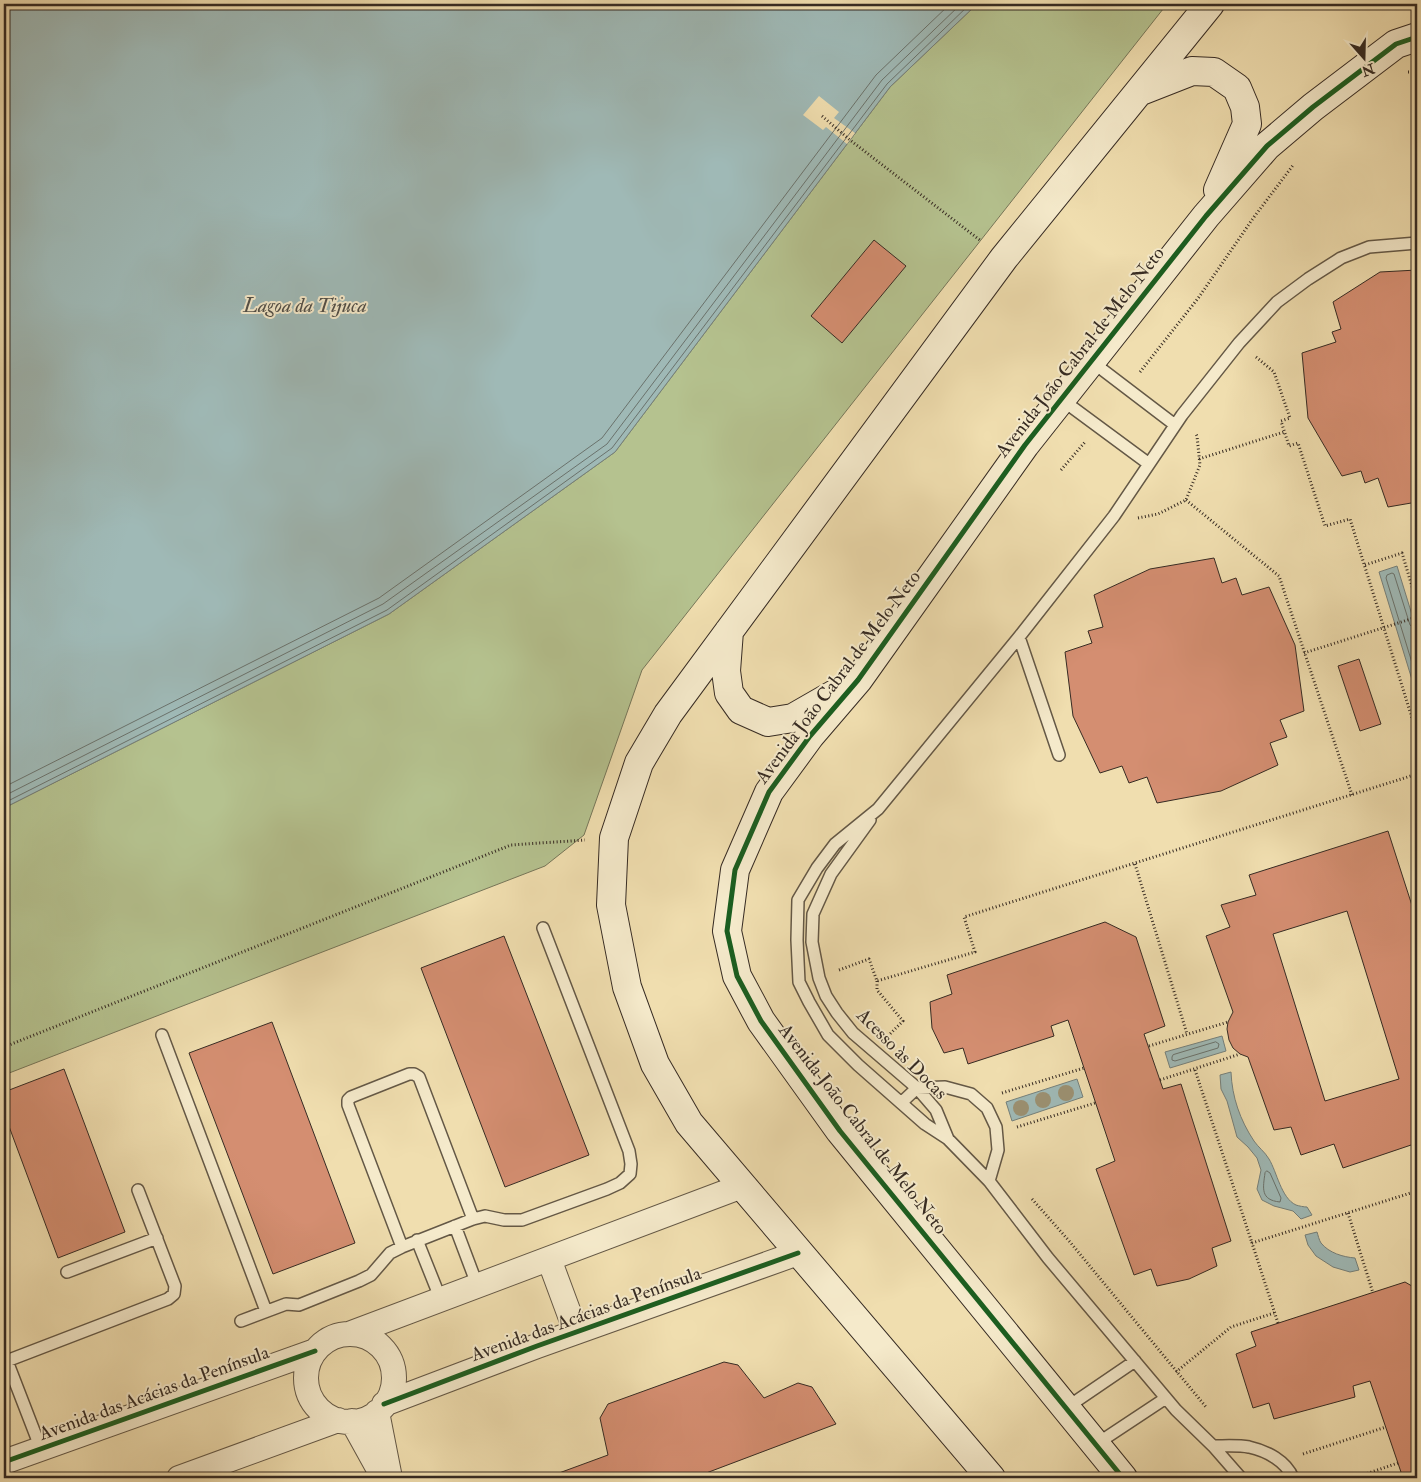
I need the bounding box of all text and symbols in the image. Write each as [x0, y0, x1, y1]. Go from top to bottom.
north arrow [1338, 32, 1388, 82]
text: N [1359, 59, 1378, 80]
street label: Avenida João Cabral de Melo Neto [990, 242, 1170, 463]
water label: Lagoa da Tijuca [242, 293, 367, 318]
street label: Avenida João Cabral de Melo Neto [749, 566, 926, 789]
street label: Acesso às Docas [851, 1003, 952, 1104]
street label: Avenida João Cabral de Melo Neto [773, 1018, 953, 1239]
street label: Avenida das Acácias da Península [467, 1261, 705, 1367]
street label: Avenida das Acácias da Península [35, 1340, 273, 1446]

